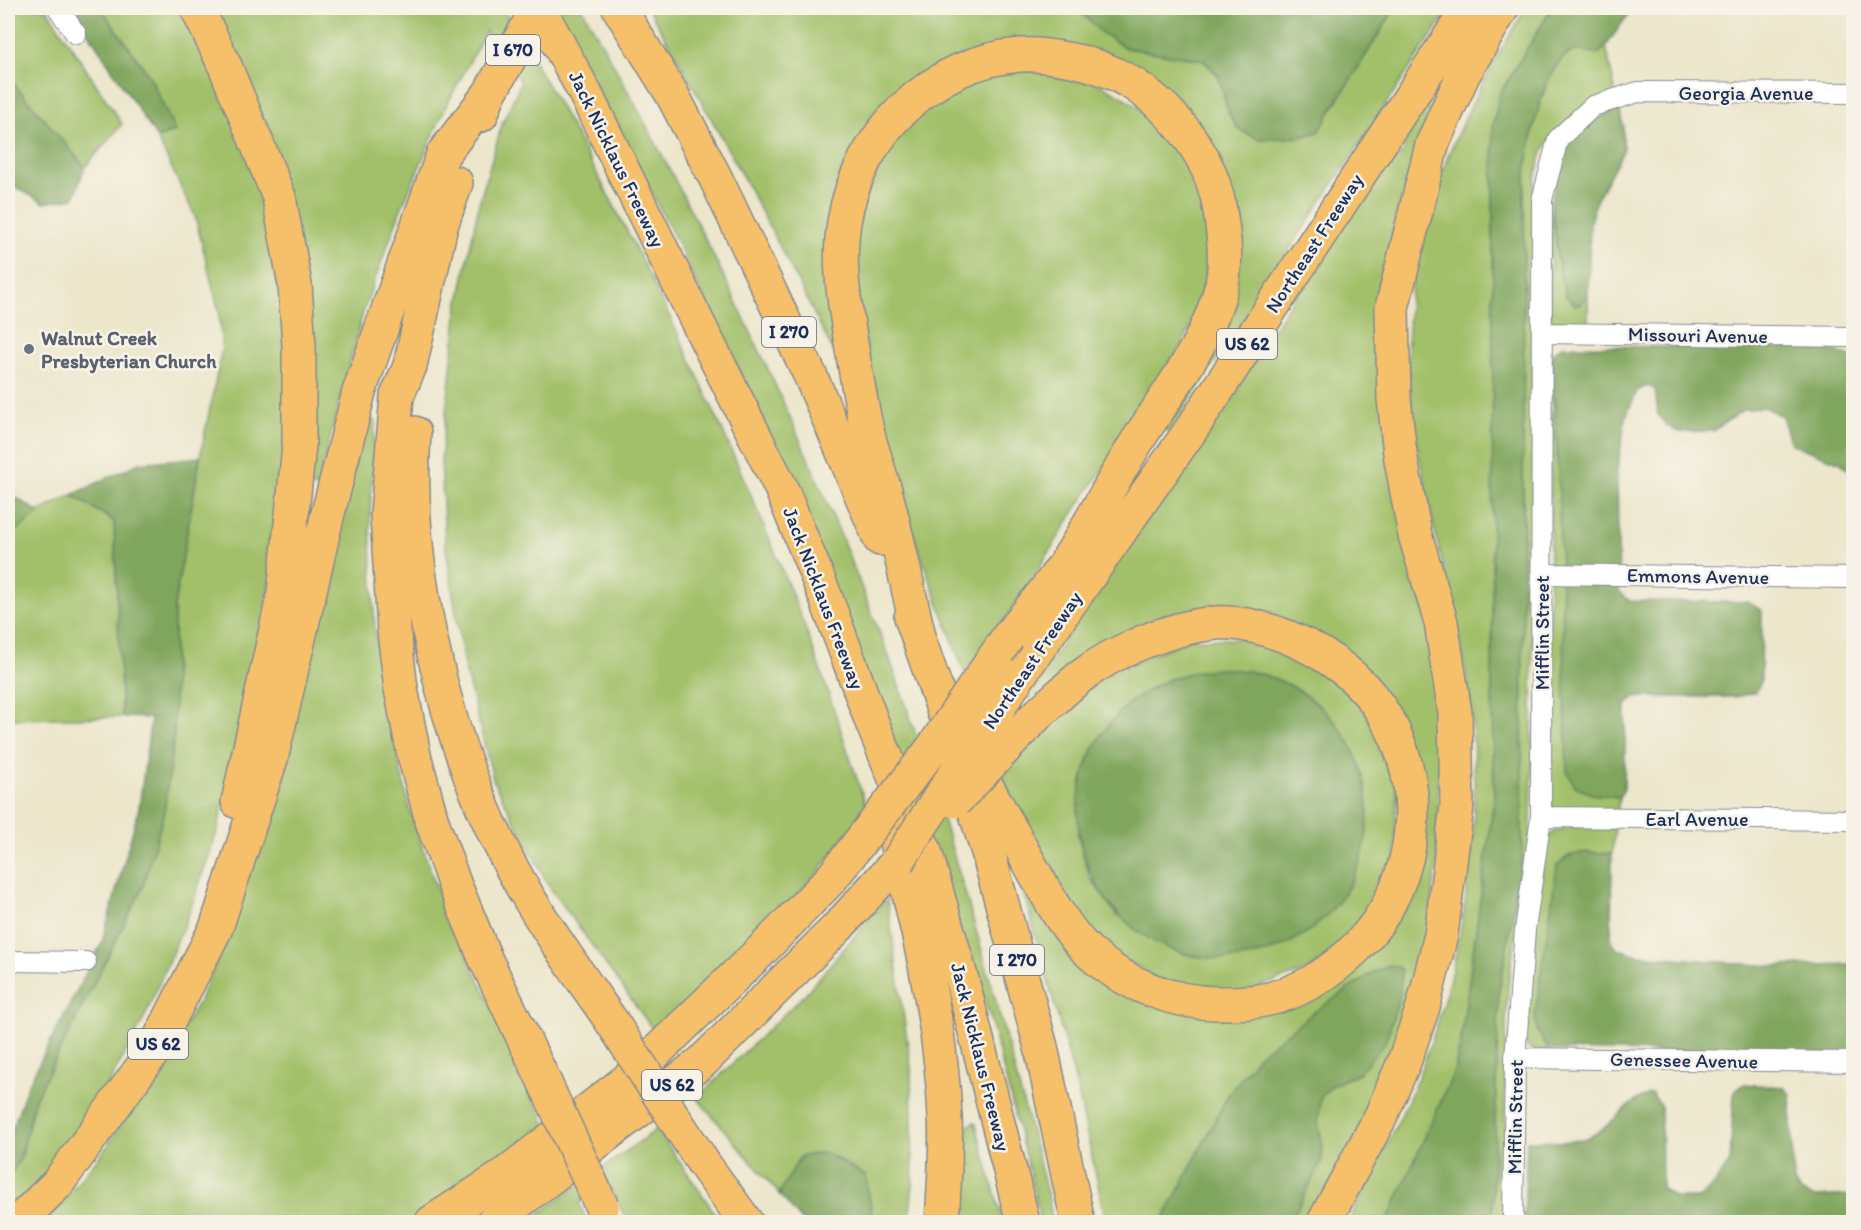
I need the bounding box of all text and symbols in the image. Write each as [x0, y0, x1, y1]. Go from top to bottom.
road number: I 670 [486, 35, 540, 65]
street label: Jack Nicklaus Freeway [564, 67, 670, 252]
street label: Georgia Avenue [1678, 81, 1814, 105]
street label: Northeast Freeway [1260, 168, 1368, 317]
road number: I 270 [762, 317, 816, 347]
street label: Missouri Avenue [1628, 322, 1768, 348]
place label: Walnut Creek Presbyterian Church [41, 326, 217, 374]
road number: US 62 [1217, 329, 1277, 359]
marker: Walnut Creek Presbyterian Church [22, 342, 36, 356]
street label: Jack Nicklaus Freeway [778, 503, 870, 693]
street label: Emmons Avenue [1627, 563, 1769, 589]
street label: Mifflin Street [1530, 575, 1554, 690]
street label: Northeast Freeway [977, 586, 1087, 734]
street label: Earl Avenue [1645, 807, 1749, 831]
road number: I 270 [990, 945, 1044, 975]
street label: Jack Nicklaus Freeway [946, 960, 1016, 1154]
road number: US 62 [128, 1029, 188, 1059]
street label: Genessee Avenue [1610, 1047, 1758, 1073]
street label: Mifflin Street [1502, 1059, 1528, 1175]
road number: US 62 [642, 1070, 702, 1100]

